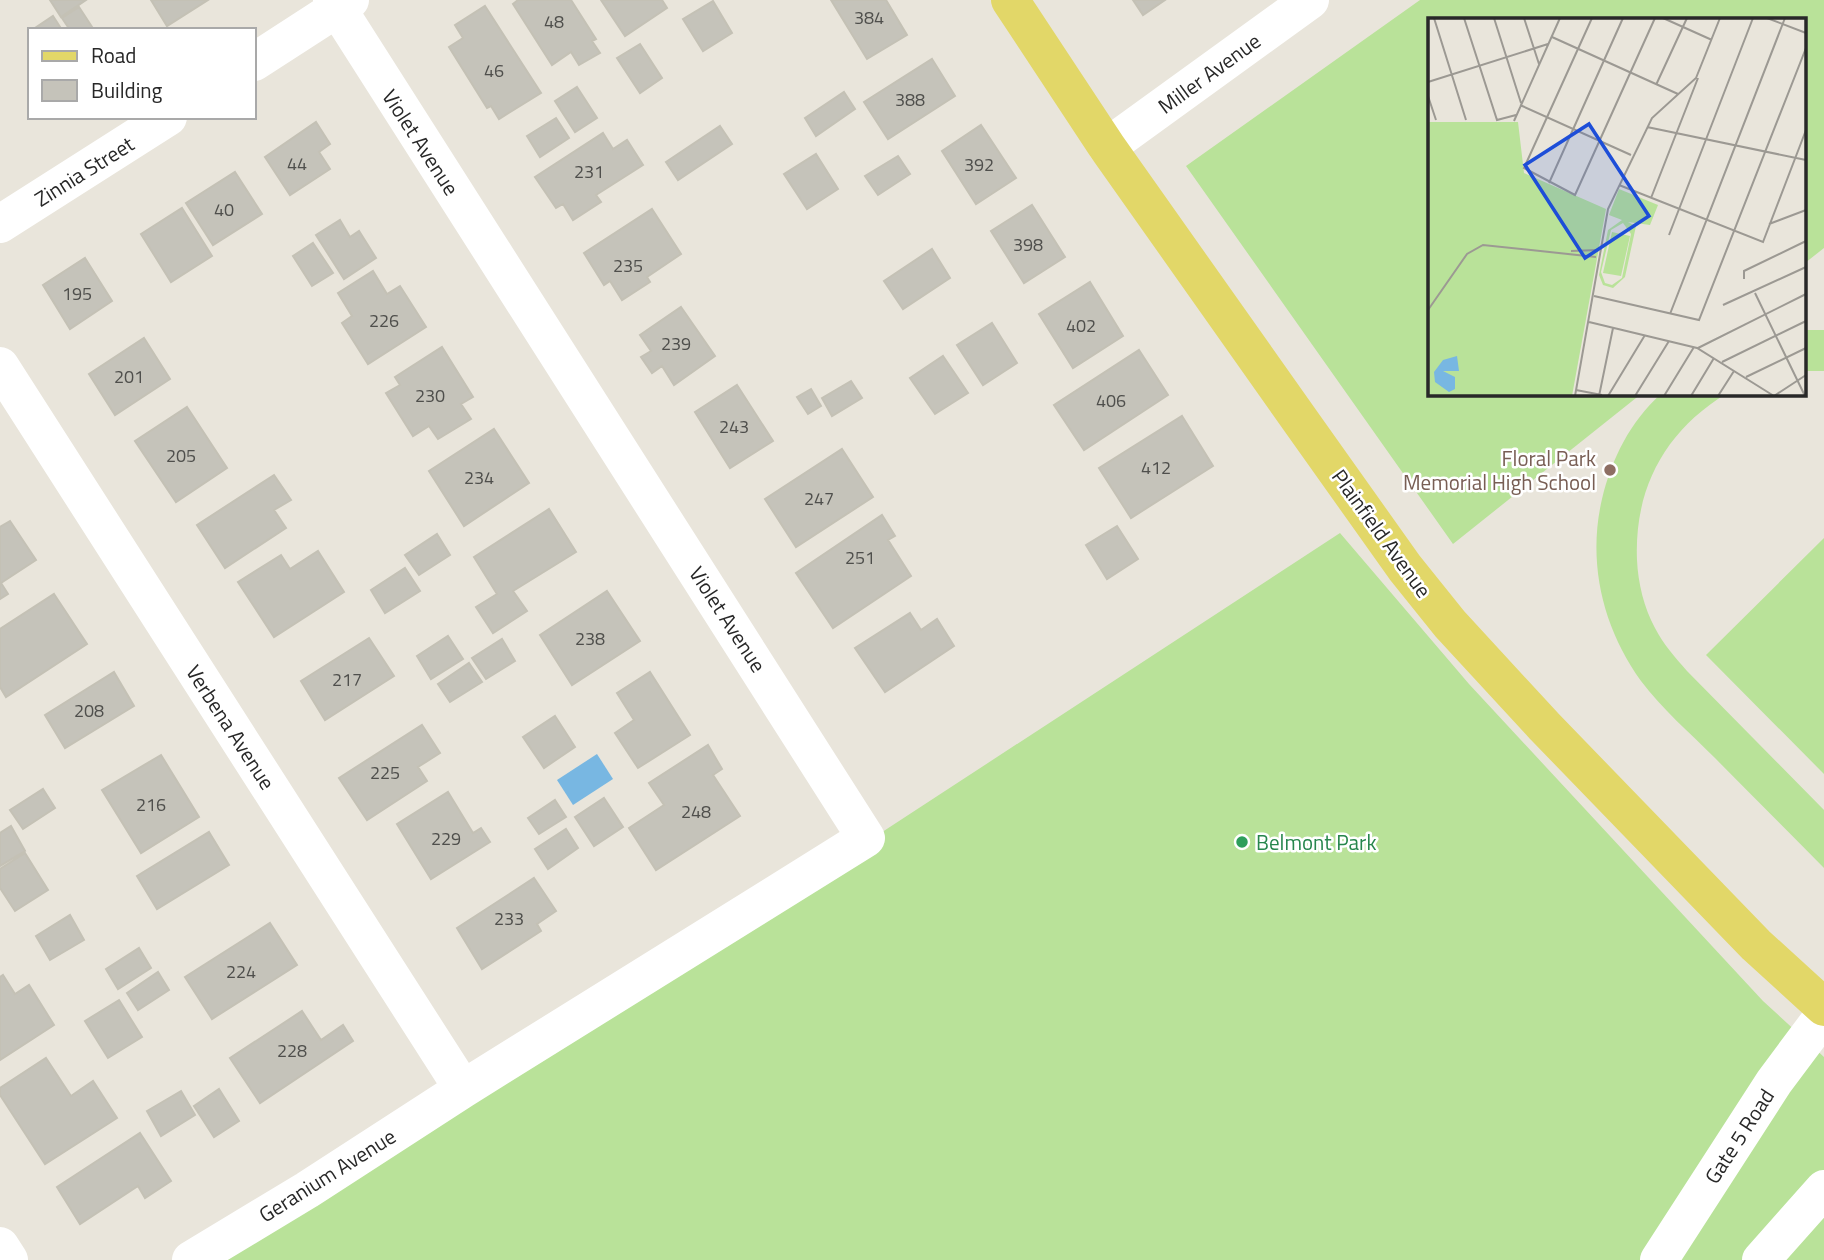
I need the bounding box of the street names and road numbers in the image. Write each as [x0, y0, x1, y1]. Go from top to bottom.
street label: Miller Avenue [1151, 25, 1267, 121]
street label: Violet Avenue [375, 83, 467, 201]
street label: Zinnia Street [28, 127, 141, 214]
street label: Plainfield Avenue [1324, 462, 1440, 604]
street label: Violet Avenue [682, 560, 774, 678]
street label: Verbena Avenue [179, 658, 283, 796]
street label: Gate 5 Road [1696, 1082, 1782, 1190]
street label: Geranium Avenue [252, 1120, 402, 1230]

